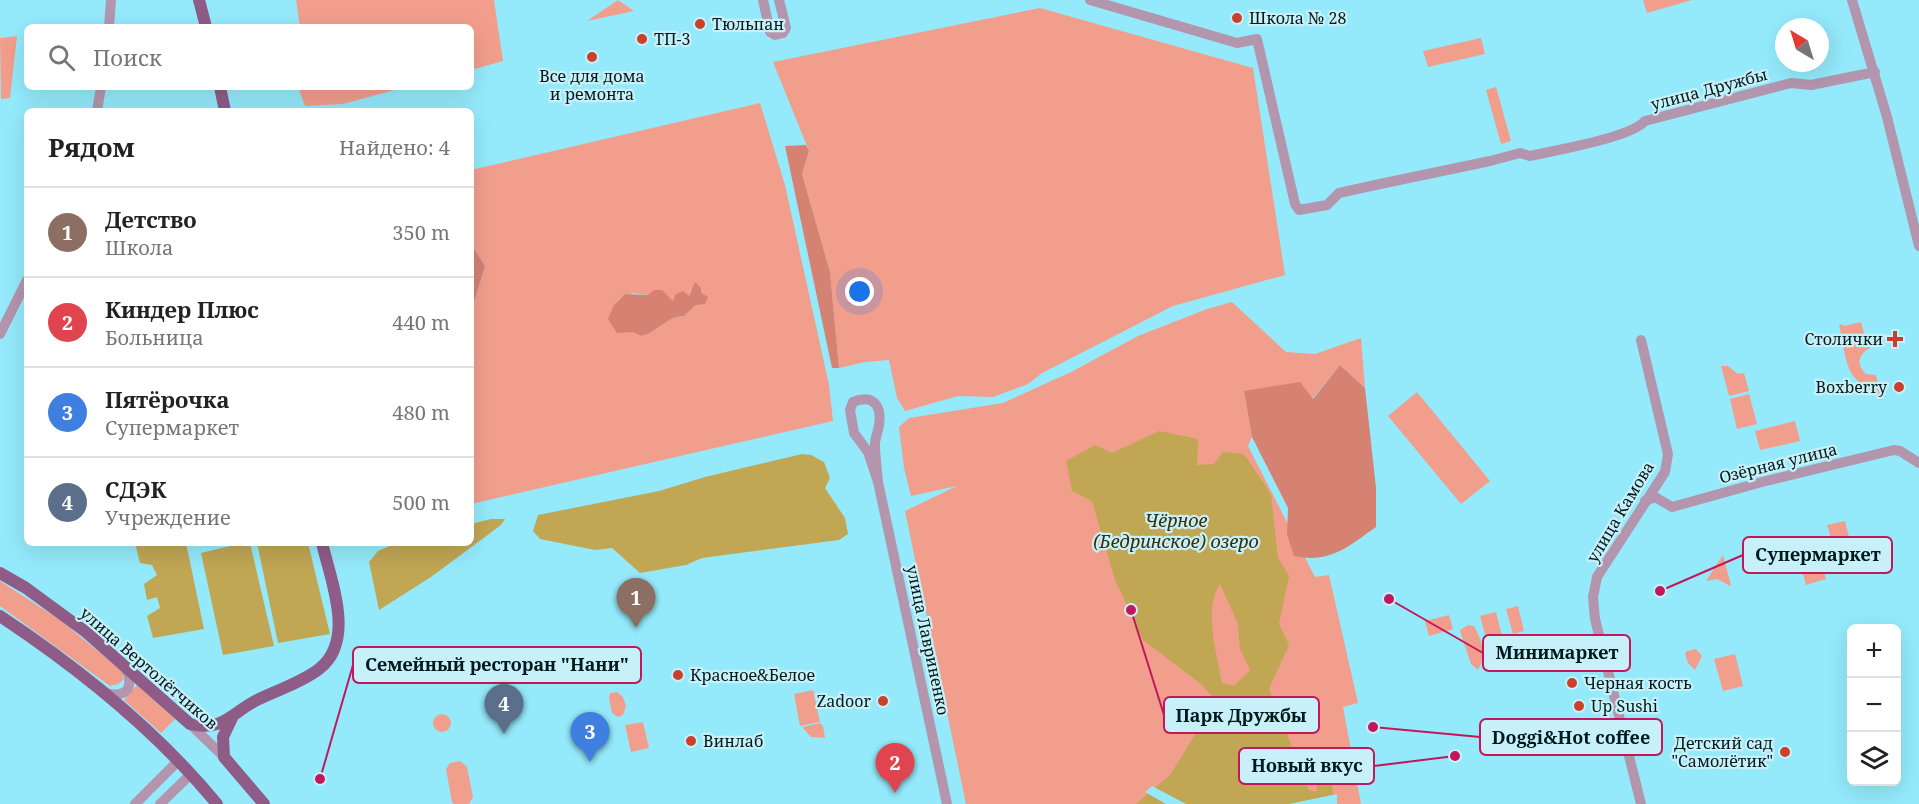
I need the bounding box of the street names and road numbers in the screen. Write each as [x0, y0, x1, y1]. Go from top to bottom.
street label: улица Дружбы [1648, 63, 1770, 115]
street label: Озёрная улица [1717, 438, 1839, 488]
street label: улица Камова [1581, 457, 1659, 567]
street label: улица Лавриненко [901, 563, 955, 717]
street label: улица Вертолётчиков [75, 602, 223, 734]

